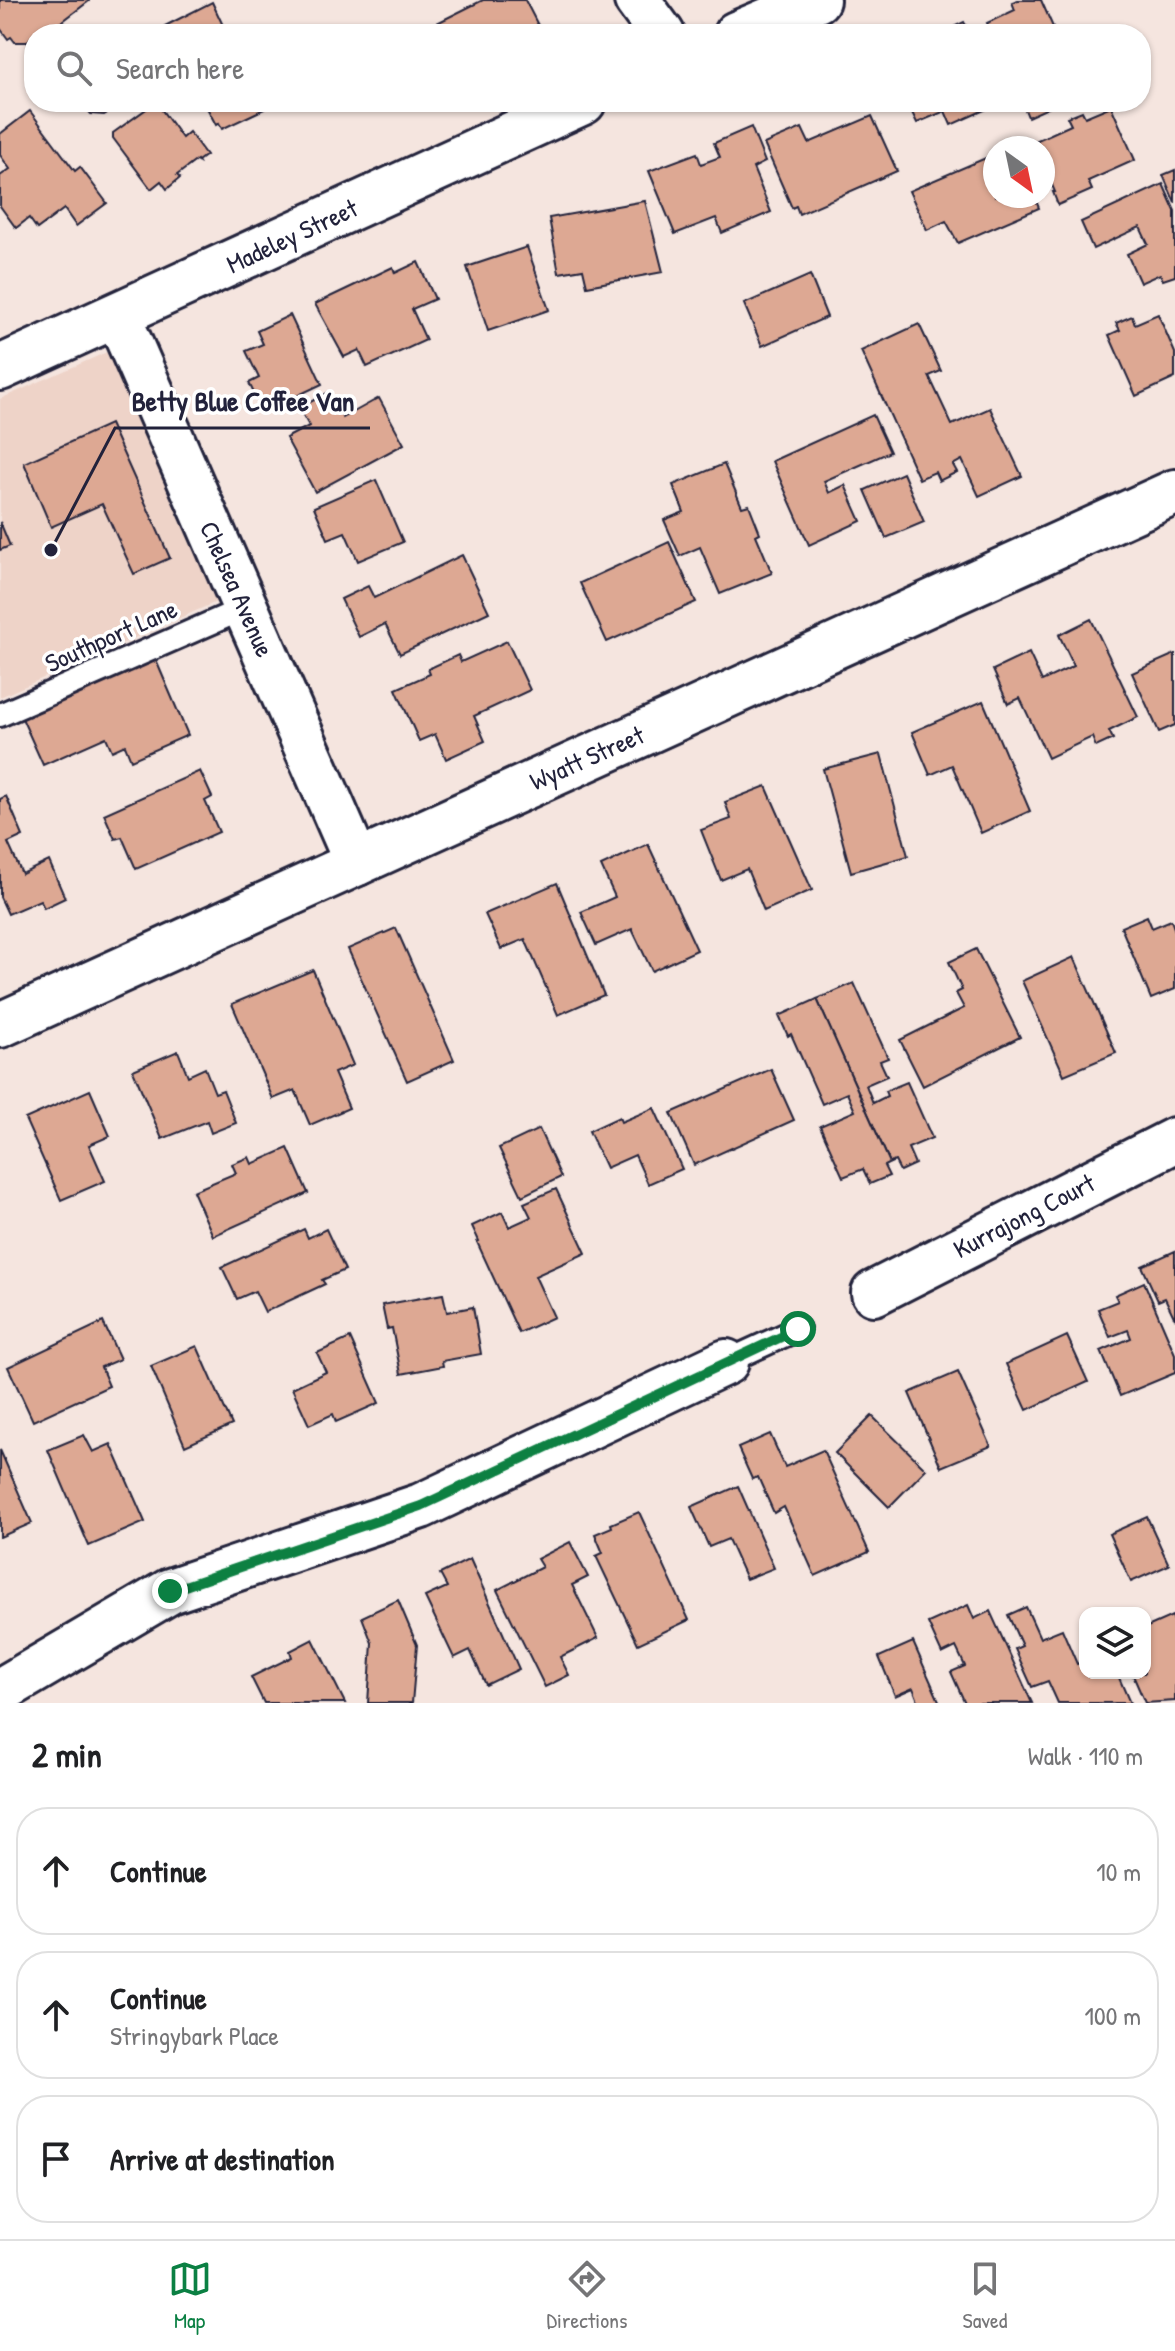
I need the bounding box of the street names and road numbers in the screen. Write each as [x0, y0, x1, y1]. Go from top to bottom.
street label: Madeley Street [221, 189, 364, 281]
street label: Chelsea Avenue [192, 515, 283, 662]
street label: Southport Lane [39, 591, 182, 680]
street label: Wyatt Street [524, 716, 650, 798]
street label: Kurrajong Court [947, 1164, 1101, 1266]

